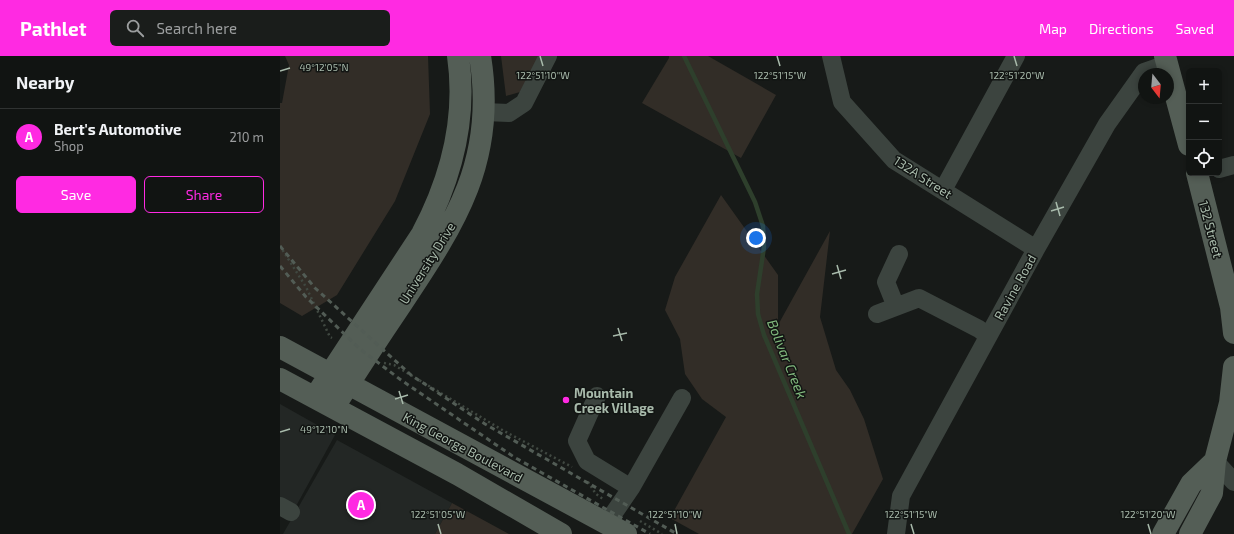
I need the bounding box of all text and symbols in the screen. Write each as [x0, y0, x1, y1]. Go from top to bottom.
search box [110, 10, 390, 46]
text: Pathlet [20, 17, 86, 40]
icon: search [124, 17, 146, 39]
text: Search here [156, 19, 237, 37]
text: Map [1039, 20, 1067, 37]
text: Directions [1089, 20, 1154, 37]
text: Saved [1176, 20, 1214, 37]
text: 49°12'05"N [299, 61, 349, 73]
north arrow [1138, 68, 1174, 104]
map controls [1186, 68, 1222, 176]
button: + [1186, 68, 1222, 104]
text: 122°51'10"W [516, 69, 570, 81]
text: 122°51'15"W [754, 69, 807, 81]
text: 122°51'20"W [990, 69, 1045, 81]
text: Nearby [16, 72, 74, 92]
button: − [1186, 104, 1222, 140]
text: Bert's Automotive [54, 120, 181, 138]
text: A [25, 129, 33, 145]
text: 210 m [229, 129, 264, 145]
text: Shop [54, 138, 84, 154]
button: locate [1186, 140, 1222, 176]
street label: 132A Street [891, 152, 955, 202]
button: Save [16, 176, 136, 213]
button: Share [144, 176, 264, 213]
street label: 132 Street [1196, 199, 1226, 259]
street label: University Drive [395, 219, 459, 307]
your location [746, 228, 766, 248]
street label: Ravine Road [990, 251, 1040, 323]
water label: Bolivar Creek [764, 317, 811, 401]
place label: Mountain Creek Village [574, 385, 654, 416]
marker: Mountain Creek Village [561, 395, 571, 405]
street label: King George Boulevard [400, 409, 526, 485]
text: 49°12'10"N [300, 423, 348, 435]
pin: A [348, 490, 374, 520]
text: 122°51'05"W [411, 508, 466, 520]
text: 122°51'10"W [648, 508, 702, 520]
text: 122°51'15"W [885, 508, 938, 520]
text: 122°51'20"W [1121, 508, 1176, 520]

